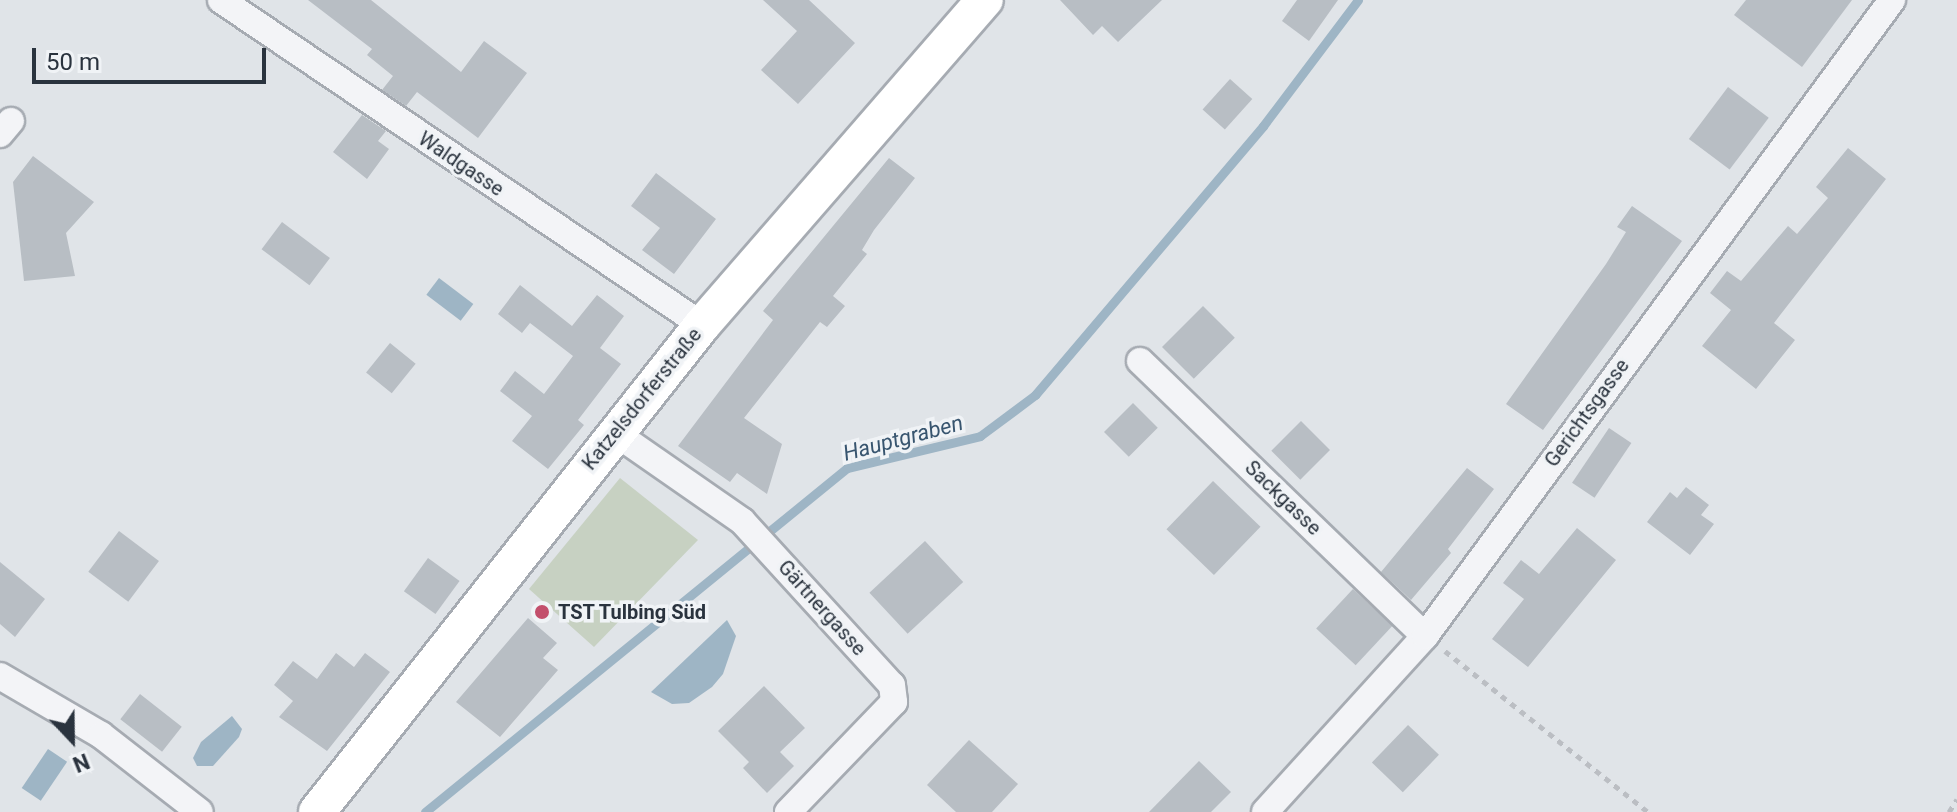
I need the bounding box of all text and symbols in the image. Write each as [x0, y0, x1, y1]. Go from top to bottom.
scale bar [36, 32, 270, 82]
text: 50 m [46, 48, 100, 76]
street label: Waldgasse [414, 127, 508, 201]
street label: Katzelsdorferstraße [577, 323, 707, 475]
street label: Gerichtsgasse [1540, 354, 1634, 472]
water label: Hauptgraben [840, 409, 966, 467]
street label: Sackgasse [1240, 456, 1326, 540]
street label: Gärtnergasse [773, 555, 871, 661]
place label: TST Tulbing Süd [558, 600, 707, 624]
marker: TST Tulbing Süd [533, 603, 551, 621]
north arrow [32, 700, 112, 780]
text: N [69, 748, 93, 777]

